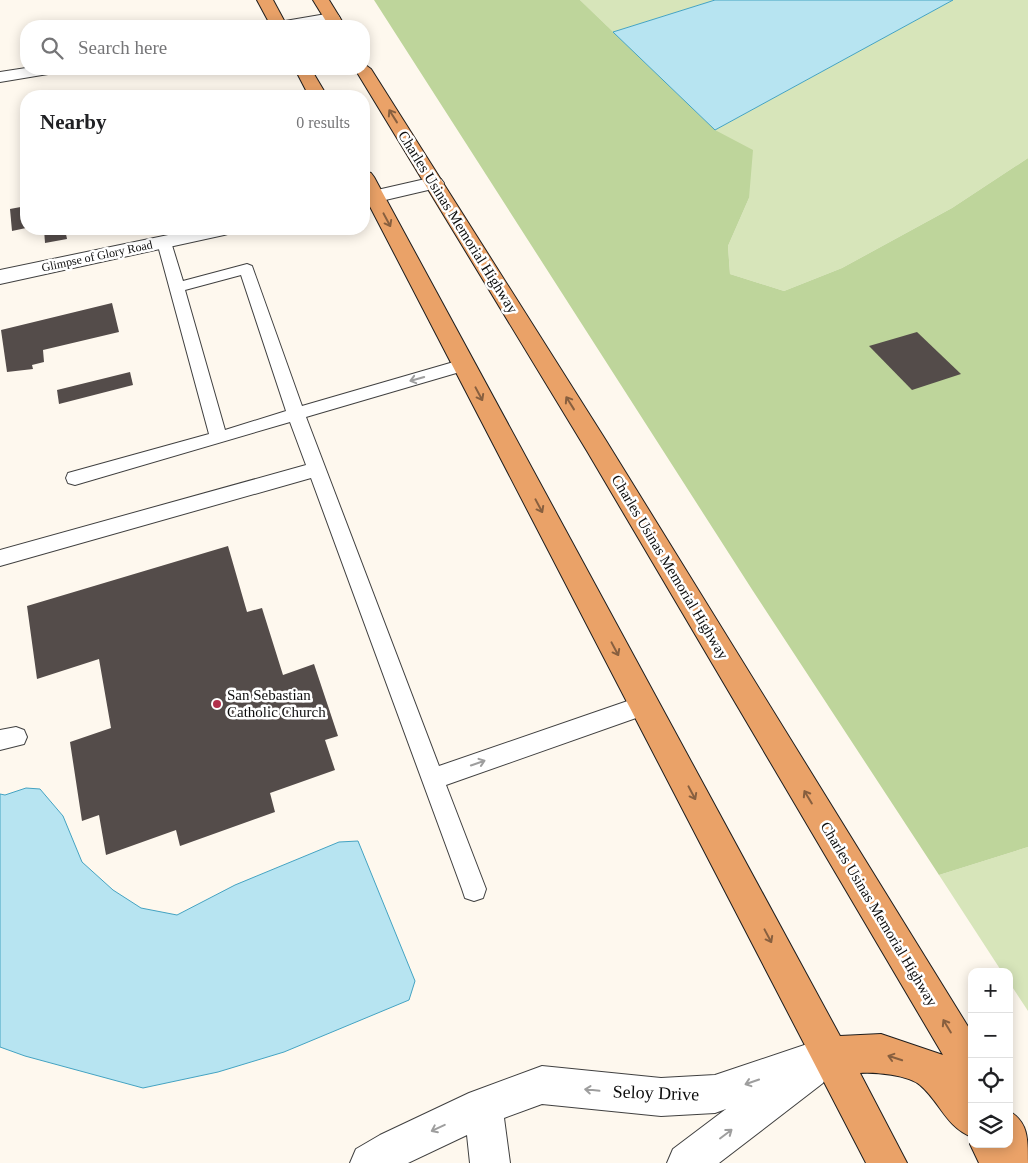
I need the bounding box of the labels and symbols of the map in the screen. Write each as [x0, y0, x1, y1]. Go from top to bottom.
one-way arrow [387, 110, 397, 124]
street label: Charles Usinas Memorial Highway [395, 128, 521, 317]
one-way arrow [382, 212, 392, 227]
street label: Glimpse of Glory Road [40, 237, 154, 275]
one-way arrow [410, 375, 426, 384]
one-way arrow [475, 386, 485, 401]
one-way arrow [565, 397, 575, 411]
street label: Charles Usinas Memorial Highway [609, 472, 732, 662]
one-way arrow [535, 498, 544, 513]
one-way arrow [610, 642, 620, 657]
place label: San Sebastian Catholic Church [227, 687, 326, 720]
marker: San Sebastian Catholic Church [211, 698, 223, 710]
one-way arrow [470, 758, 486, 767]
one-way arrow [687, 785, 697, 800]
one-way arrow [803, 790, 813, 804]
street label: Charles Usinas Memorial Highway [818, 819, 941, 1009]
one-way arrow [764, 928, 773, 943]
one-way arrow [941, 1019, 951, 1033]
one-way arrow [888, 1052, 904, 1062]
one-way arrow [745, 1078, 760, 1087]
street label: Seloy Drive [612, 1081, 700, 1105]
one-way arrow [584, 1085, 600, 1095]
one-way arrow [431, 1123, 446, 1133]
one-way arrow [719, 1129, 733, 1139]

